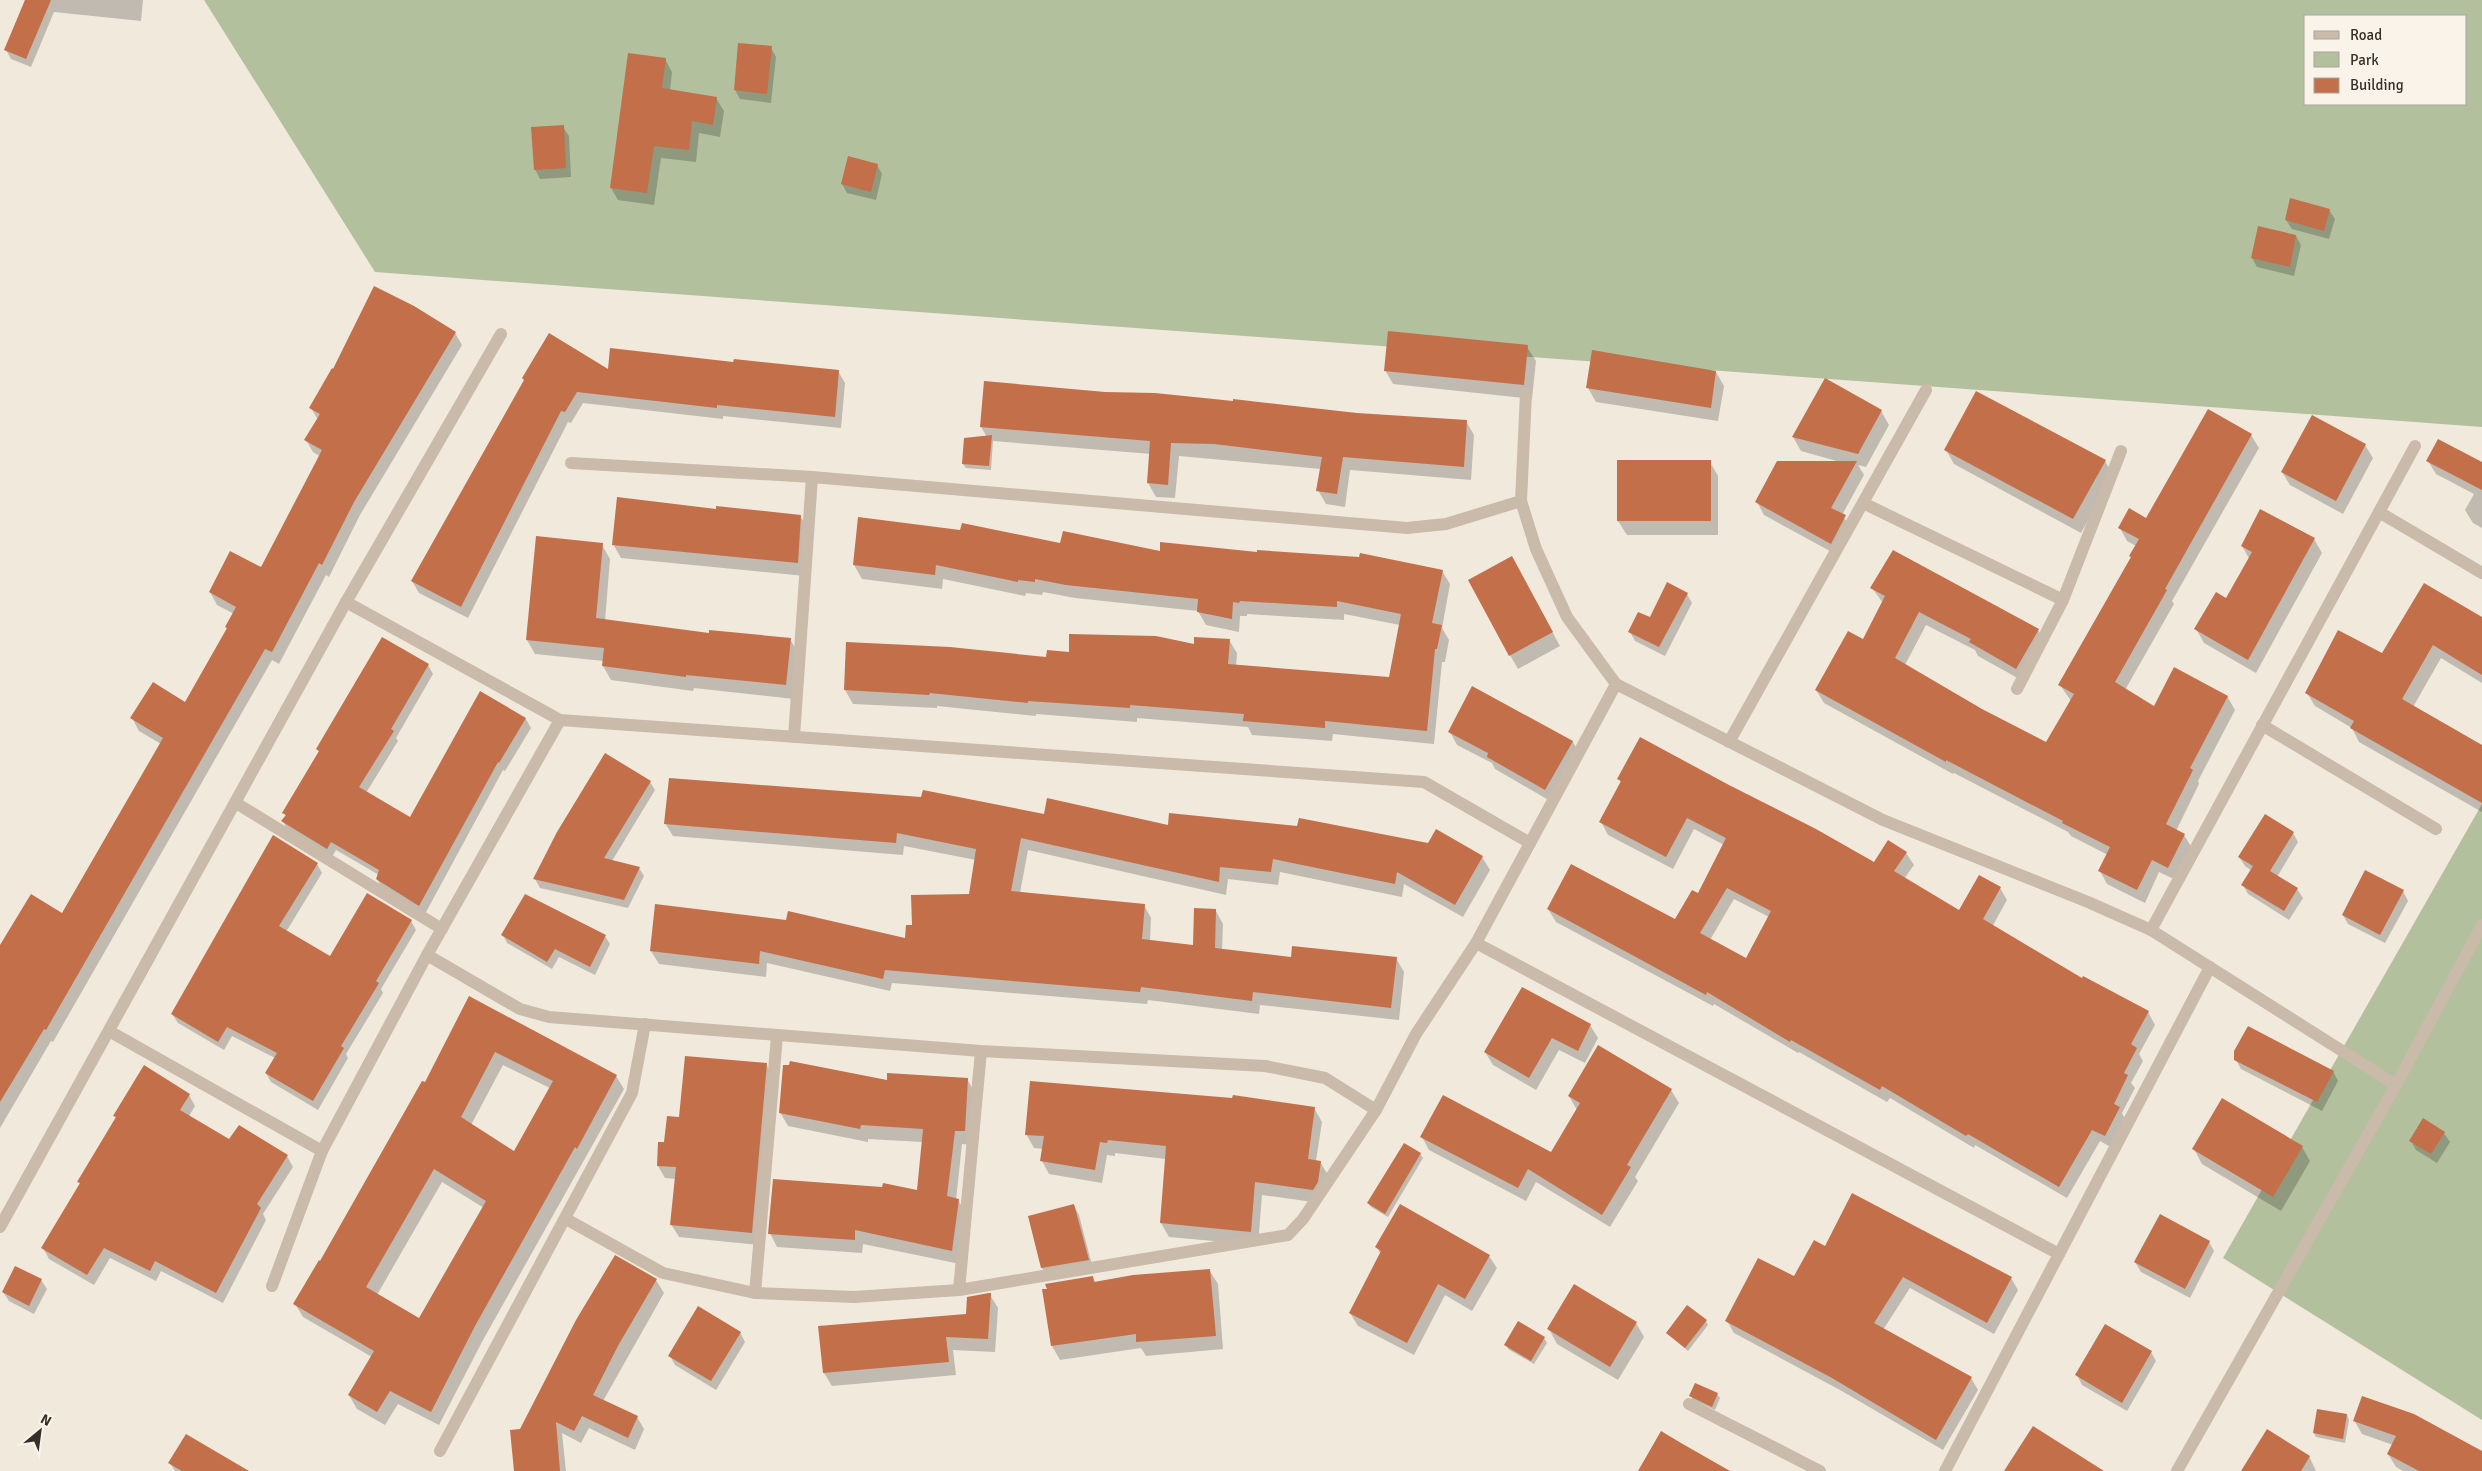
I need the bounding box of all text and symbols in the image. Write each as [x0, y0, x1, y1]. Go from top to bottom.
legend [2304, 15, 2467, 105]
text: Road [2350, 26, 2382, 44]
text: Park [2350, 51, 2379, 69]
text: Building [2350, 76, 2404, 94]
north arrow [15, 1406, 65, 1456]
text: N [38, 1410, 54, 1430]

